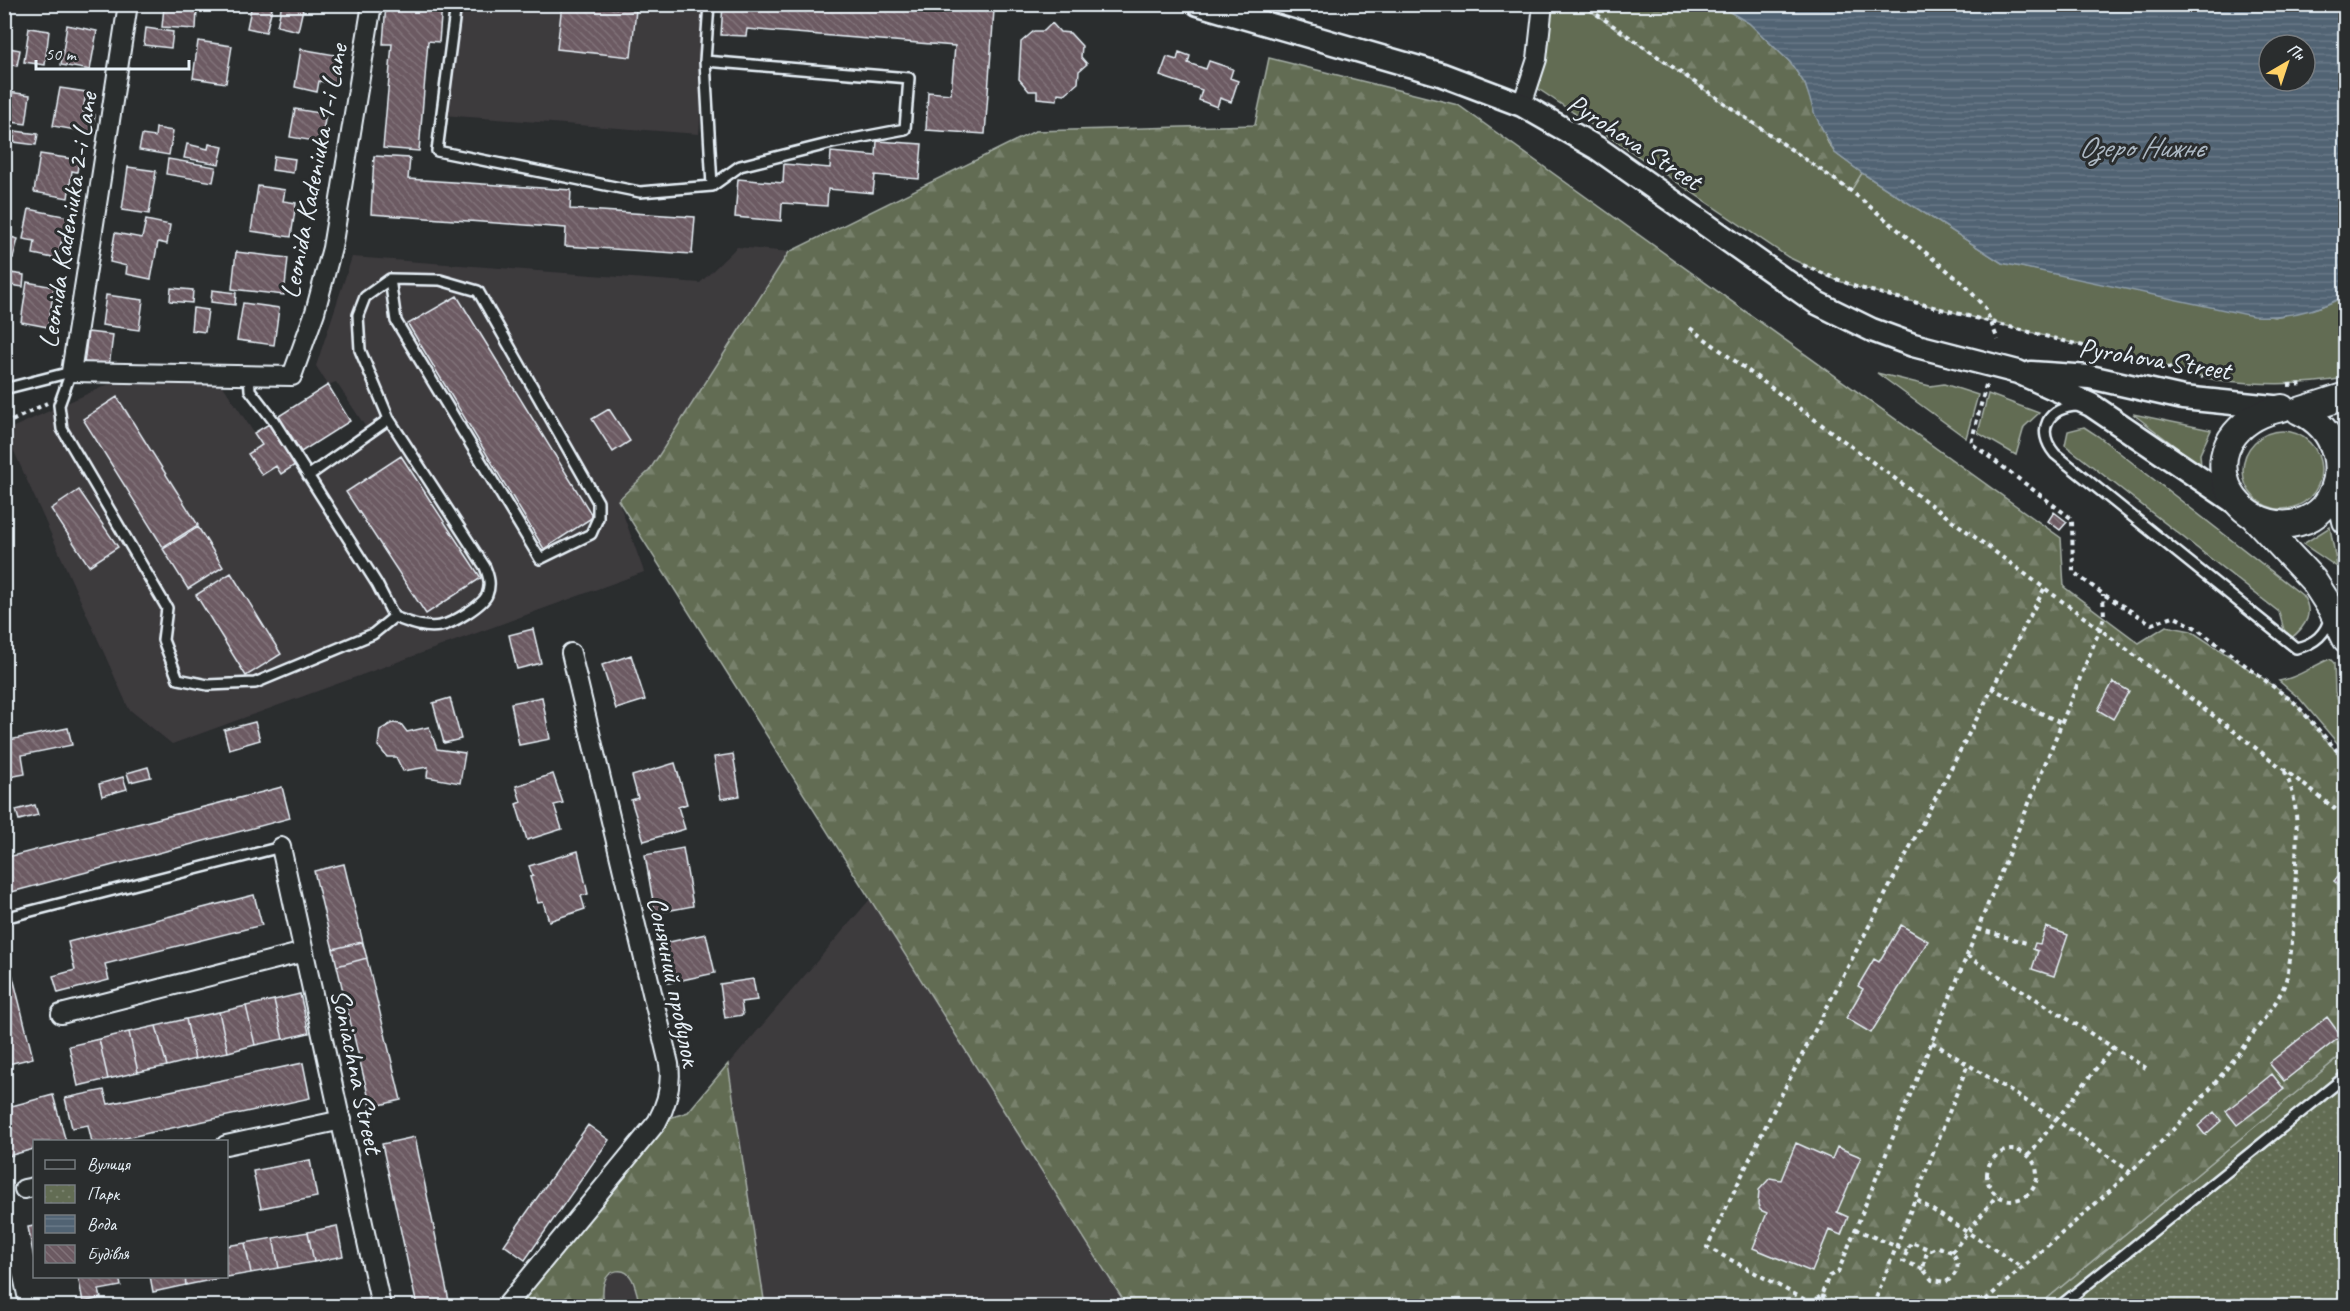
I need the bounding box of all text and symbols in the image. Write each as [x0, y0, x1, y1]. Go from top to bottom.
scale bar [36, 33, 189, 71]
north arrow [2257, 33, 2317, 93]
street label: Leonida Kadeniuka 1-i Lane [272, 39, 356, 301]
text: Пн [2283, 39, 2309, 66]
text: 50 m [45, 43, 78, 65]
street label: Pyrohova Street [1561, 85, 1711, 199]
street label: Leonida Kadeniuka 2-i Lane [30, 88, 105, 350]
water label: Озеро Нижнє [2078, 128, 2208, 166]
street label: Pyrohova Street [2077, 329, 2236, 388]
street label: Сонячний провулок [639, 893, 710, 1072]
street label: Soniachna Street [323, 986, 393, 1159]
legend [33, 1140, 228, 1278]
text: Вулиця [87, 1153, 131, 1175]
text: Парк [87, 1183, 121, 1205]
text: Вода [87, 1213, 118, 1235]
text: Будівля [87, 1243, 130, 1265]

